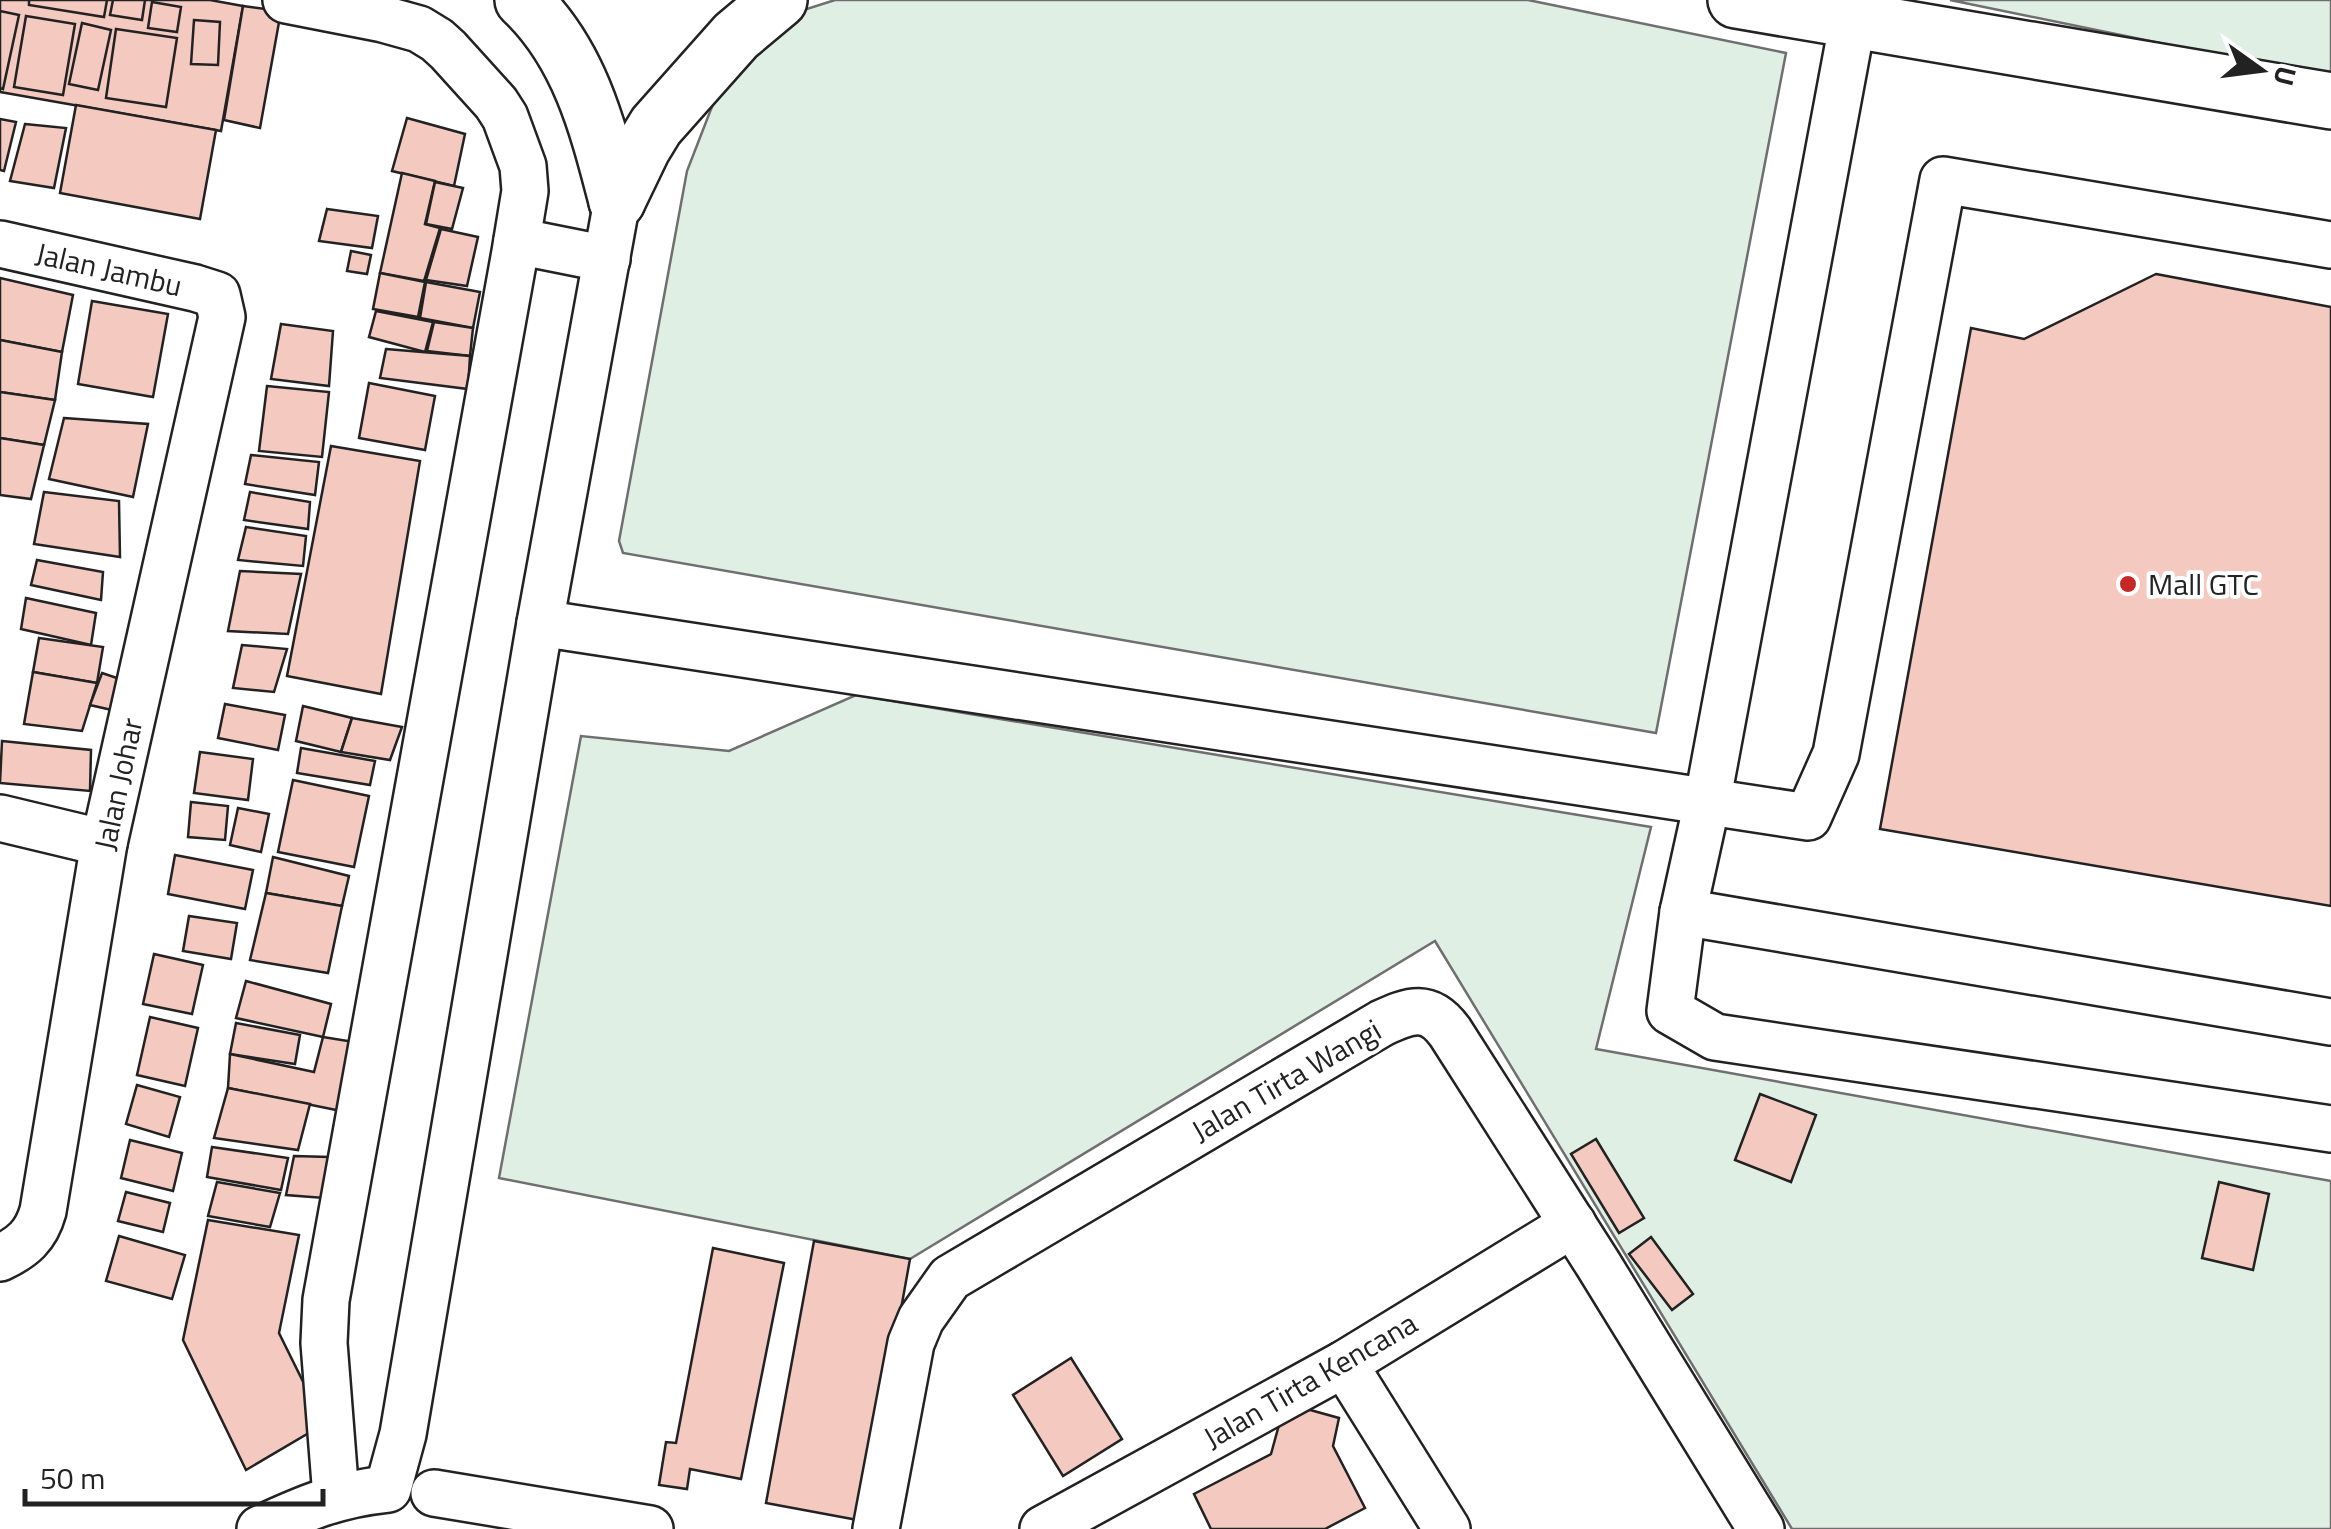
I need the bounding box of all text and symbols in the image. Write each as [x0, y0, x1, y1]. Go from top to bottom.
north arrow [2211, 20, 2311, 120]
text: U [2263, 62, 2309, 90]
street label: Jalan Jambu [31, 230, 187, 308]
place label: Mall GTC [2148, 561, 2259, 607]
marker: Mall GTC [2117, 573, 2139, 595]
street label: Jalan Johar [82, 714, 154, 854]
street label: Jalan Tirta Wangi [1182, 1007, 1390, 1153]
street label: Jalan Tirta Kencana [1194, 1300, 1426, 1460]
scale bar [25, 1444, 322, 1506]
text: 50 m [40, 1455, 105, 1501]

